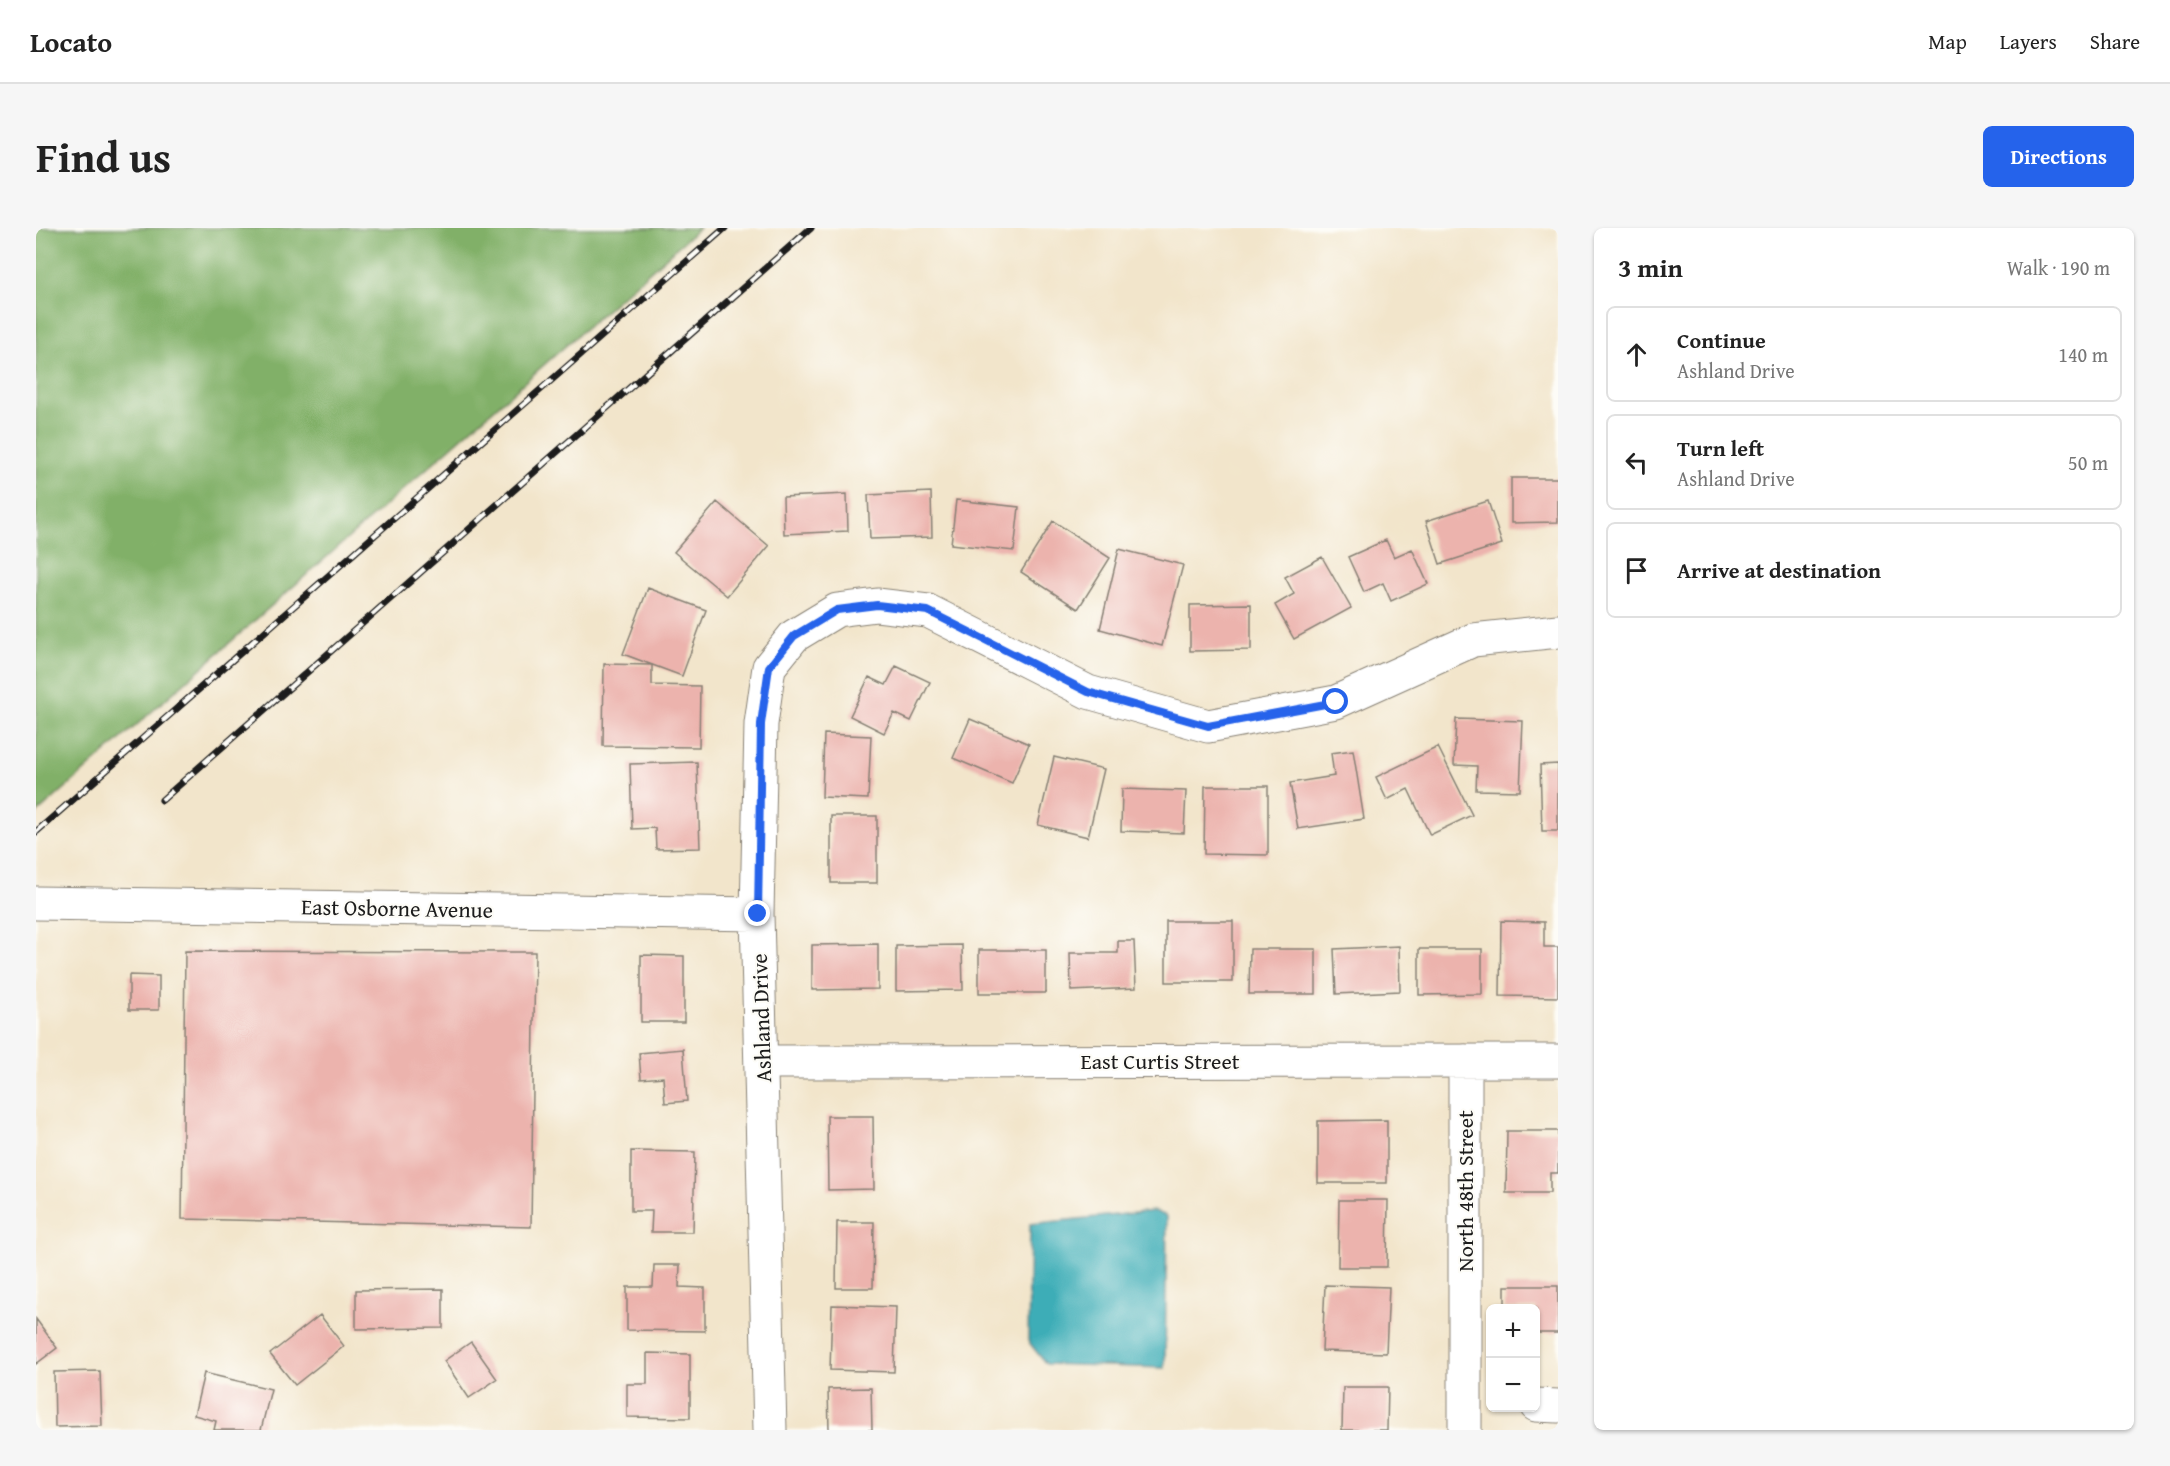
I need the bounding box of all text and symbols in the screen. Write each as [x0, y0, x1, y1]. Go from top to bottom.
text: Locato [30, 21, 112, 62]
text: Map [1928, 26, 1967, 57]
text: Layers [2000, 26, 2057, 57]
text: Share [2090, 26, 2140, 57]
text: Find us [36, 126, 171, 187]
button: Directions [1983, 126, 2134, 187]
text: 3 min [1618, 248, 1683, 287]
text: Walk · 190 m [2007, 253, 2110, 282]
text: Continue [1677, 324, 1766, 356]
icon: ahead [1620, 338, 1653, 371]
text: 140 m [2058, 340, 2108, 369]
text: Ashland Drive [1677, 356, 1795, 385]
text: Turn left [1677, 432, 1764, 464]
icon: left [1620, 446, 1653, 479]
text: 50 m [2068, 448, 2108, 477]
text: Ashland Drive [1677, 464, 1795, 493]
icon: arrive [1620, 554, 1653, 587]
text: Arrive at destination [1677, 554, 1881, 586]
route start [1322, 688, 1348, 714]
street label: East Osborne Avenue [301, 890, 493, 926]
route end [744, 900, 770, 926]
street label: Ashland Drive [743, 953, 779, 1083]
street label: East Curtis Street [1081, 1045, 1240, 1077]
street label: North 48th Street [1449, 1110, 1481, 1272]
map controls [1486, 1304, 1540, 1412]
button: + [1486, 1304, 1540, 1358]
button: − [1486, 1358, 1540, 1412]

